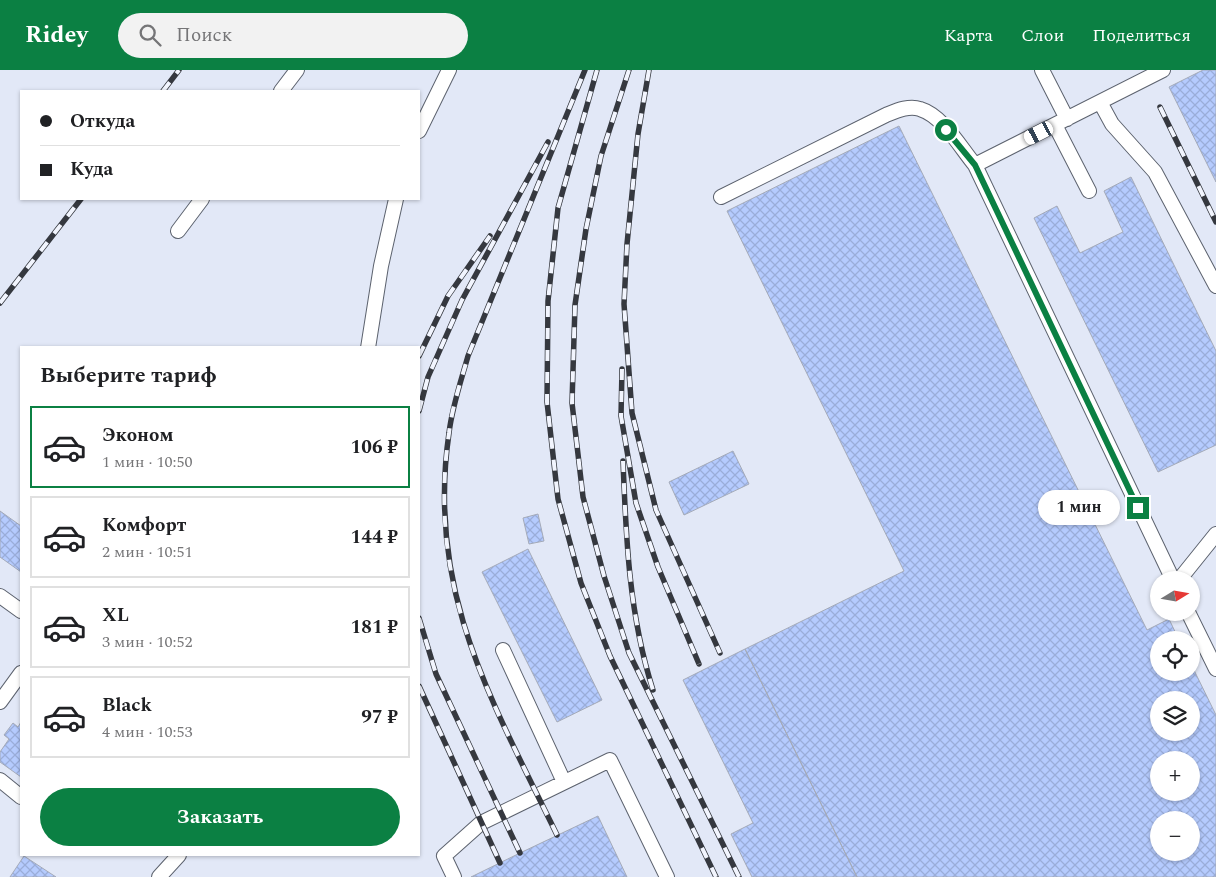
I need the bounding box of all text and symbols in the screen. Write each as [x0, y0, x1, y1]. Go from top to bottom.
search box [118, 13, 468, 58]
text: Ridey [25, 17, 88, 53]
icon: search [136, 21, 164, 49]
text: Поиск [176, 21, 232, 50]
text: Карта [944, 22, 993, 49]
text: Слои [1021, 22, 1064, 49]
text: Поделиться [1092, 22, 1191, 49]
text: Откуда [70, 107, 135, 136]
route start [935, 119, 957, 141]
car [1022, 120, 1055, 146]
text: Куда [70, 155, 113, 184]
text: Выберите тариф [40, 359, 217, 392]
text: Эконом [102, 421, 173, 450]
icon: car [42, 425, 87, 470]
text: 106 ₽ [351, 433, 398, 462]
text: 1 мин · 10:50 [102, 450, 192, 474]
callout: 1 мин [1038, 490, 1120, 526]
text: 1 мин [1056, 495, 1102, 519]
route end [1127, 497, 1149, 519]
text: Комфорт [102, 511, 186, 540]
icon: car [42, 515, 87, 560]
text: 144 ₽ [351, 523, 398, 552]
text: 2 мин · 10:51 [102, 540, 192, 564]
north arrow [1150, 571, 1200, 621]
map controls [1150, 571, 1200, 861]
text: XL [102, 601, 129, 630]
icon: car [42, 605, 87, 650]
text: 181 ₽ [351, 613, 398, 642]
text: 3 мин · 10:52 [102, 630, 192, 654]
button: locate [1150, 631, 1200, 681]
text: Black [102, 691, 152, 720]
button: layers [1150, 691, 1200, 741]
icon: car [42, 695, 87, 740]
text: 97 ₽ [361, 703, 398, 732]
text: 4 мин · 10:53 [102, 720, 192, 744]
button: + [1150, 751, 1200, 801]
button: Заказать [40, 788, 400, 846]
button: − [1150, 811, 1200, 861]

